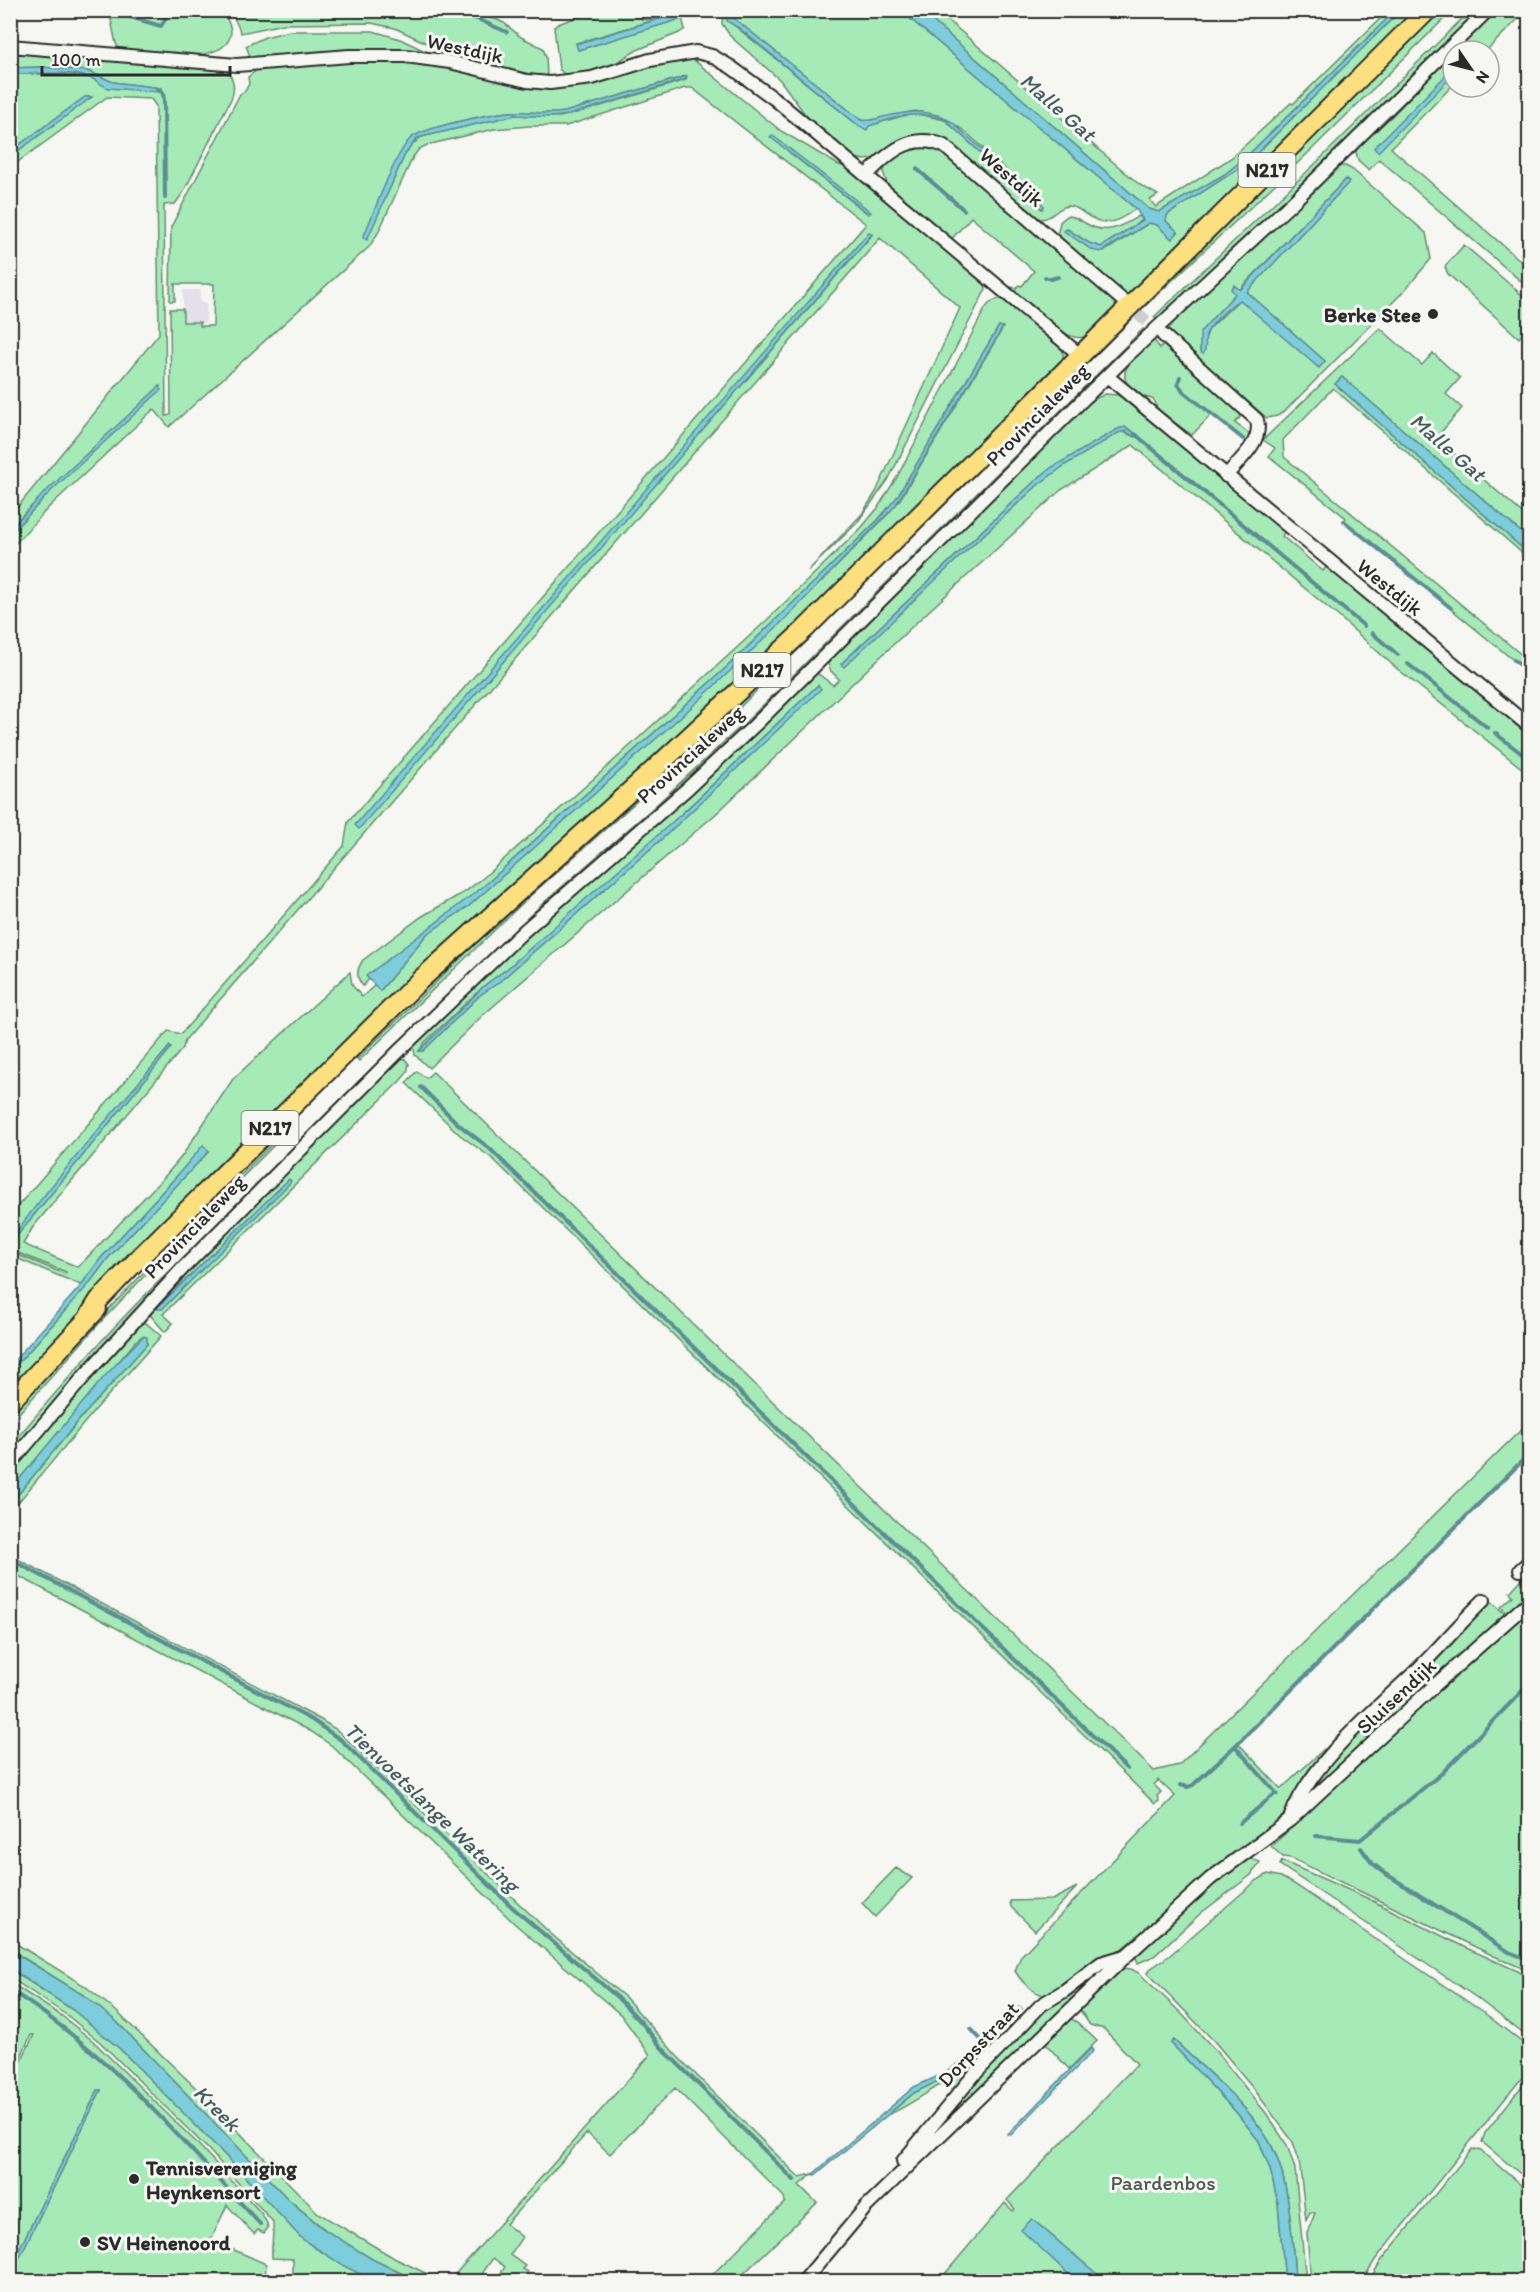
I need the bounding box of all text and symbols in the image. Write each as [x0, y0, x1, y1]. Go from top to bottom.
street label: Westdijk [425, 28, 506, 68]
scale bar [42, 39, 230, 77]
north arrow [1441, 39, 1501, 99]
text: 100 m [51, 49, 101, 71]
water label: Malle Gat [1015, 67, 1103, 148]
text: N [1472, 67, 1494, 87]
street label: Westdijk [975, 142, 1050, 212]
road number: N217 [1238, 153, 1296, 187]
place label: Berke Stee [1324, 302, 1421, 327]
marker: Berke Stee [1426, 307, 1440, 321]
street label: Provincialeweg [980, 357, 1094, 471]
water label: Malle Gat [1405, 407, 1493, 488]
street label: Westdijk [1352, 553, 1428, 621]
road number: N217 [734, 653, 790, 687]
street label: Provincialeweg [631, 699, 749, 809]
road number: N217 [242, 1111, 298, 1145]
street label: Provincialeweg [138, 1168, 250, 1283]
street label: Sluisendijk [1351, 1653, 1441, 1739]
water label: Tienvoetslange Watering [339, 1716, 527, 1900]
street label: Dorpsstraat [932, 1996, 1024, 2092]
water label: Kreek [188, 2079, 247, 2138]
place label: Tennisvereniging Heynkensort [145, 2155, 298, 2205]
park label: Paardenbos [1110, 2170, 1216, 2195]
marker: Tennisvereniging Heynkensort [127, 2172, 141, 2186]
place label: SV Heinenoord [97, 2230, 231, 2255]
marker: SV Heinenoord [78, 2235, 92, 2249]

